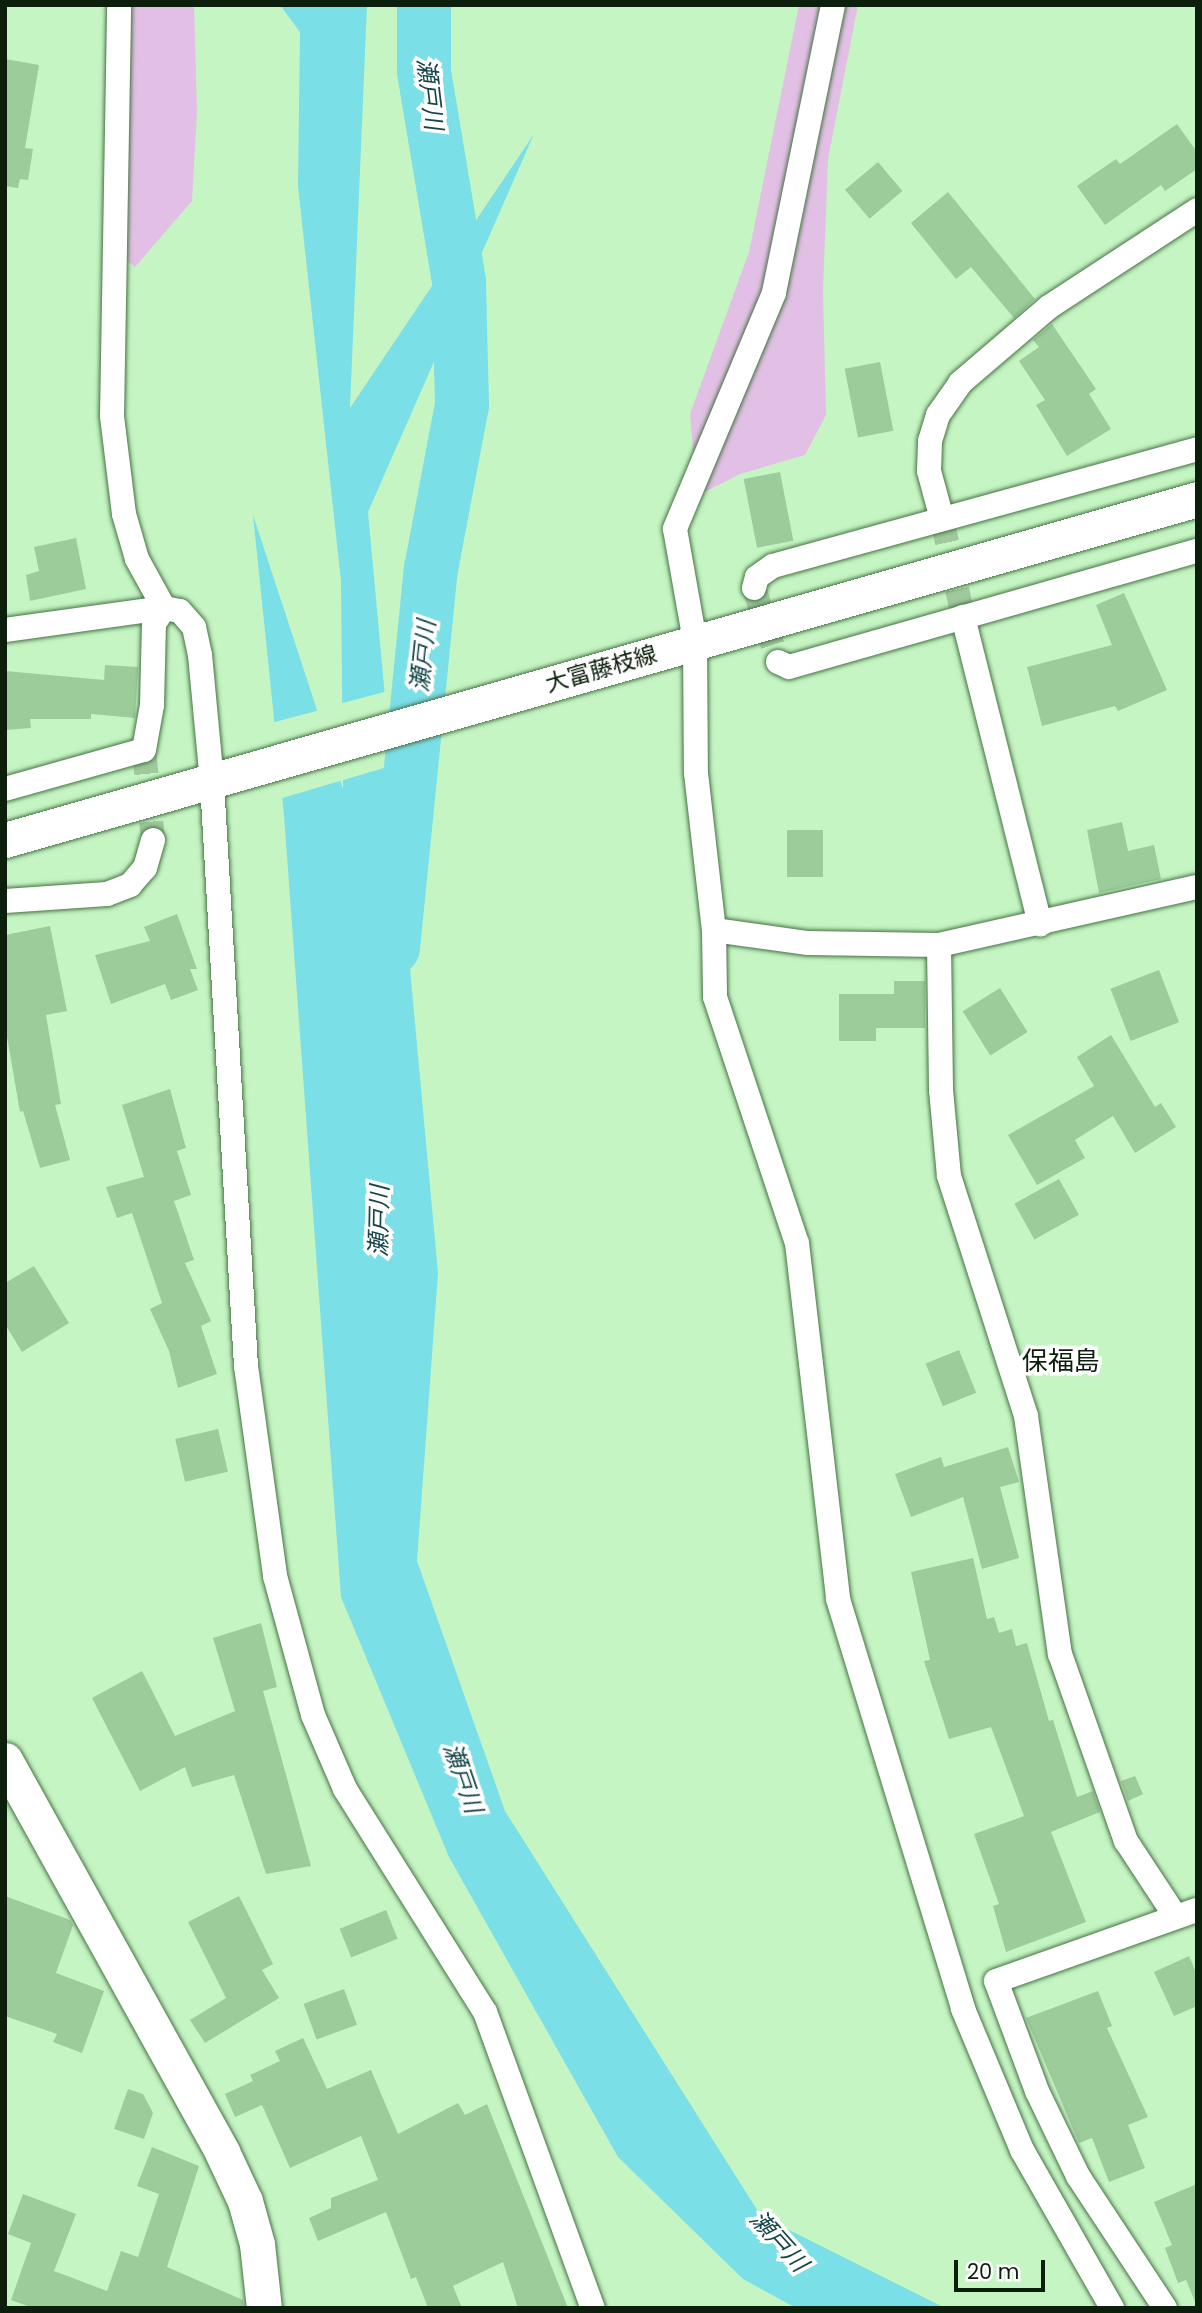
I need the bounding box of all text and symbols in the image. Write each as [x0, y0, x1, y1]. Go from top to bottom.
water label: 瀬戸川 [411, 57, 449, 131]
water label: 瀬戸川 [405, 619, 441, 693]
street label: 大富藤枝線 [542, 640, 660, 698]
water label: 瀬戸川 [364, 1185, 394, 1257]
district label: 保福島 [1022, 1346, 1100, 1378]
water label: 瀬戸川 [438, 1739, 488, 1817]
water label: 瀬戸川 [744, 2205, 814, 2277]
scale bar [957, 2246, 1048, 2290]
text: 20 m [967, 2257, 1020, 2286]

